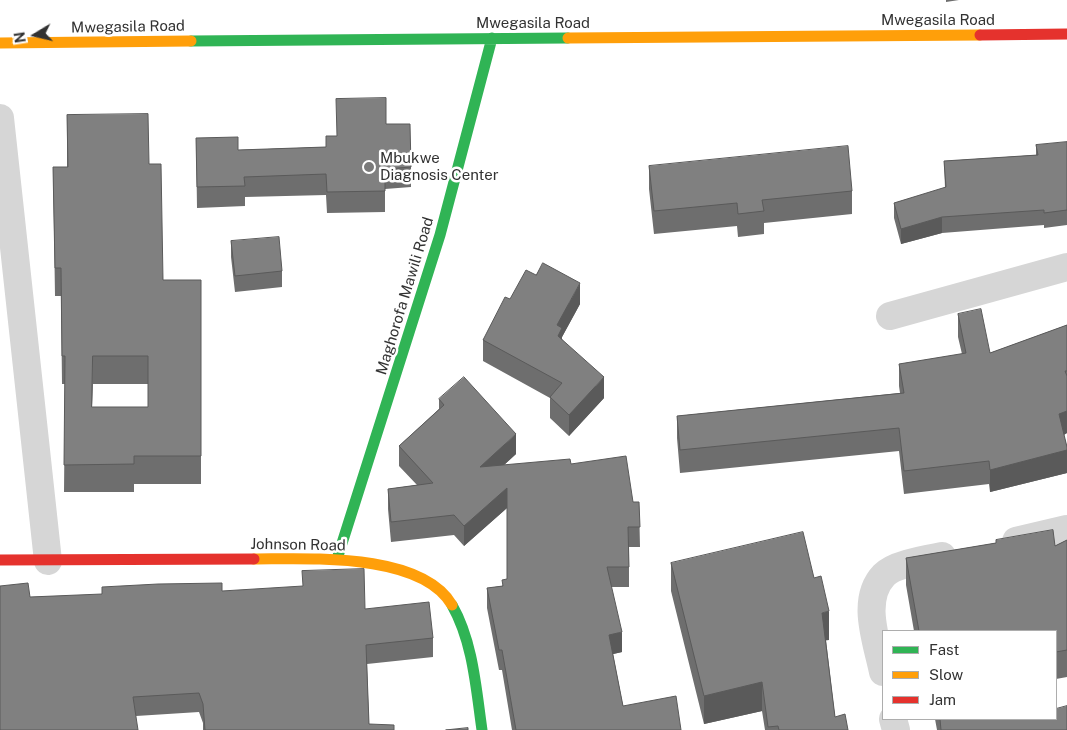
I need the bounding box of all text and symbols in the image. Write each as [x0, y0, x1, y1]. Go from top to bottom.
north arrow [10, 10, 60, 60]
street label: Mwegasila Road [881, 11, 995, 29]
street label: Mwegasila Road [476, 14, 590, 32]
street label: Mwegasila Road [71, 17, 185, 37]
text: N [11, 31, 29, 44]
place label: Mbukwe Diagnosis Center [380, 149, 499, 184]
marker: Mbukwe Diagnosis Center [362, 160, 376, 174]
street label: Maghorofa Mawili Road [372, 215, 438, 377]
street label: Johnson Road [250, 535, 346, 555]
legend [882, 630, 1057, 720]
text: Fast [929, 641, 959, 658]
text: Slow [929, 666, 963, 683]
text: Jam [929, 691, 956, 708]

